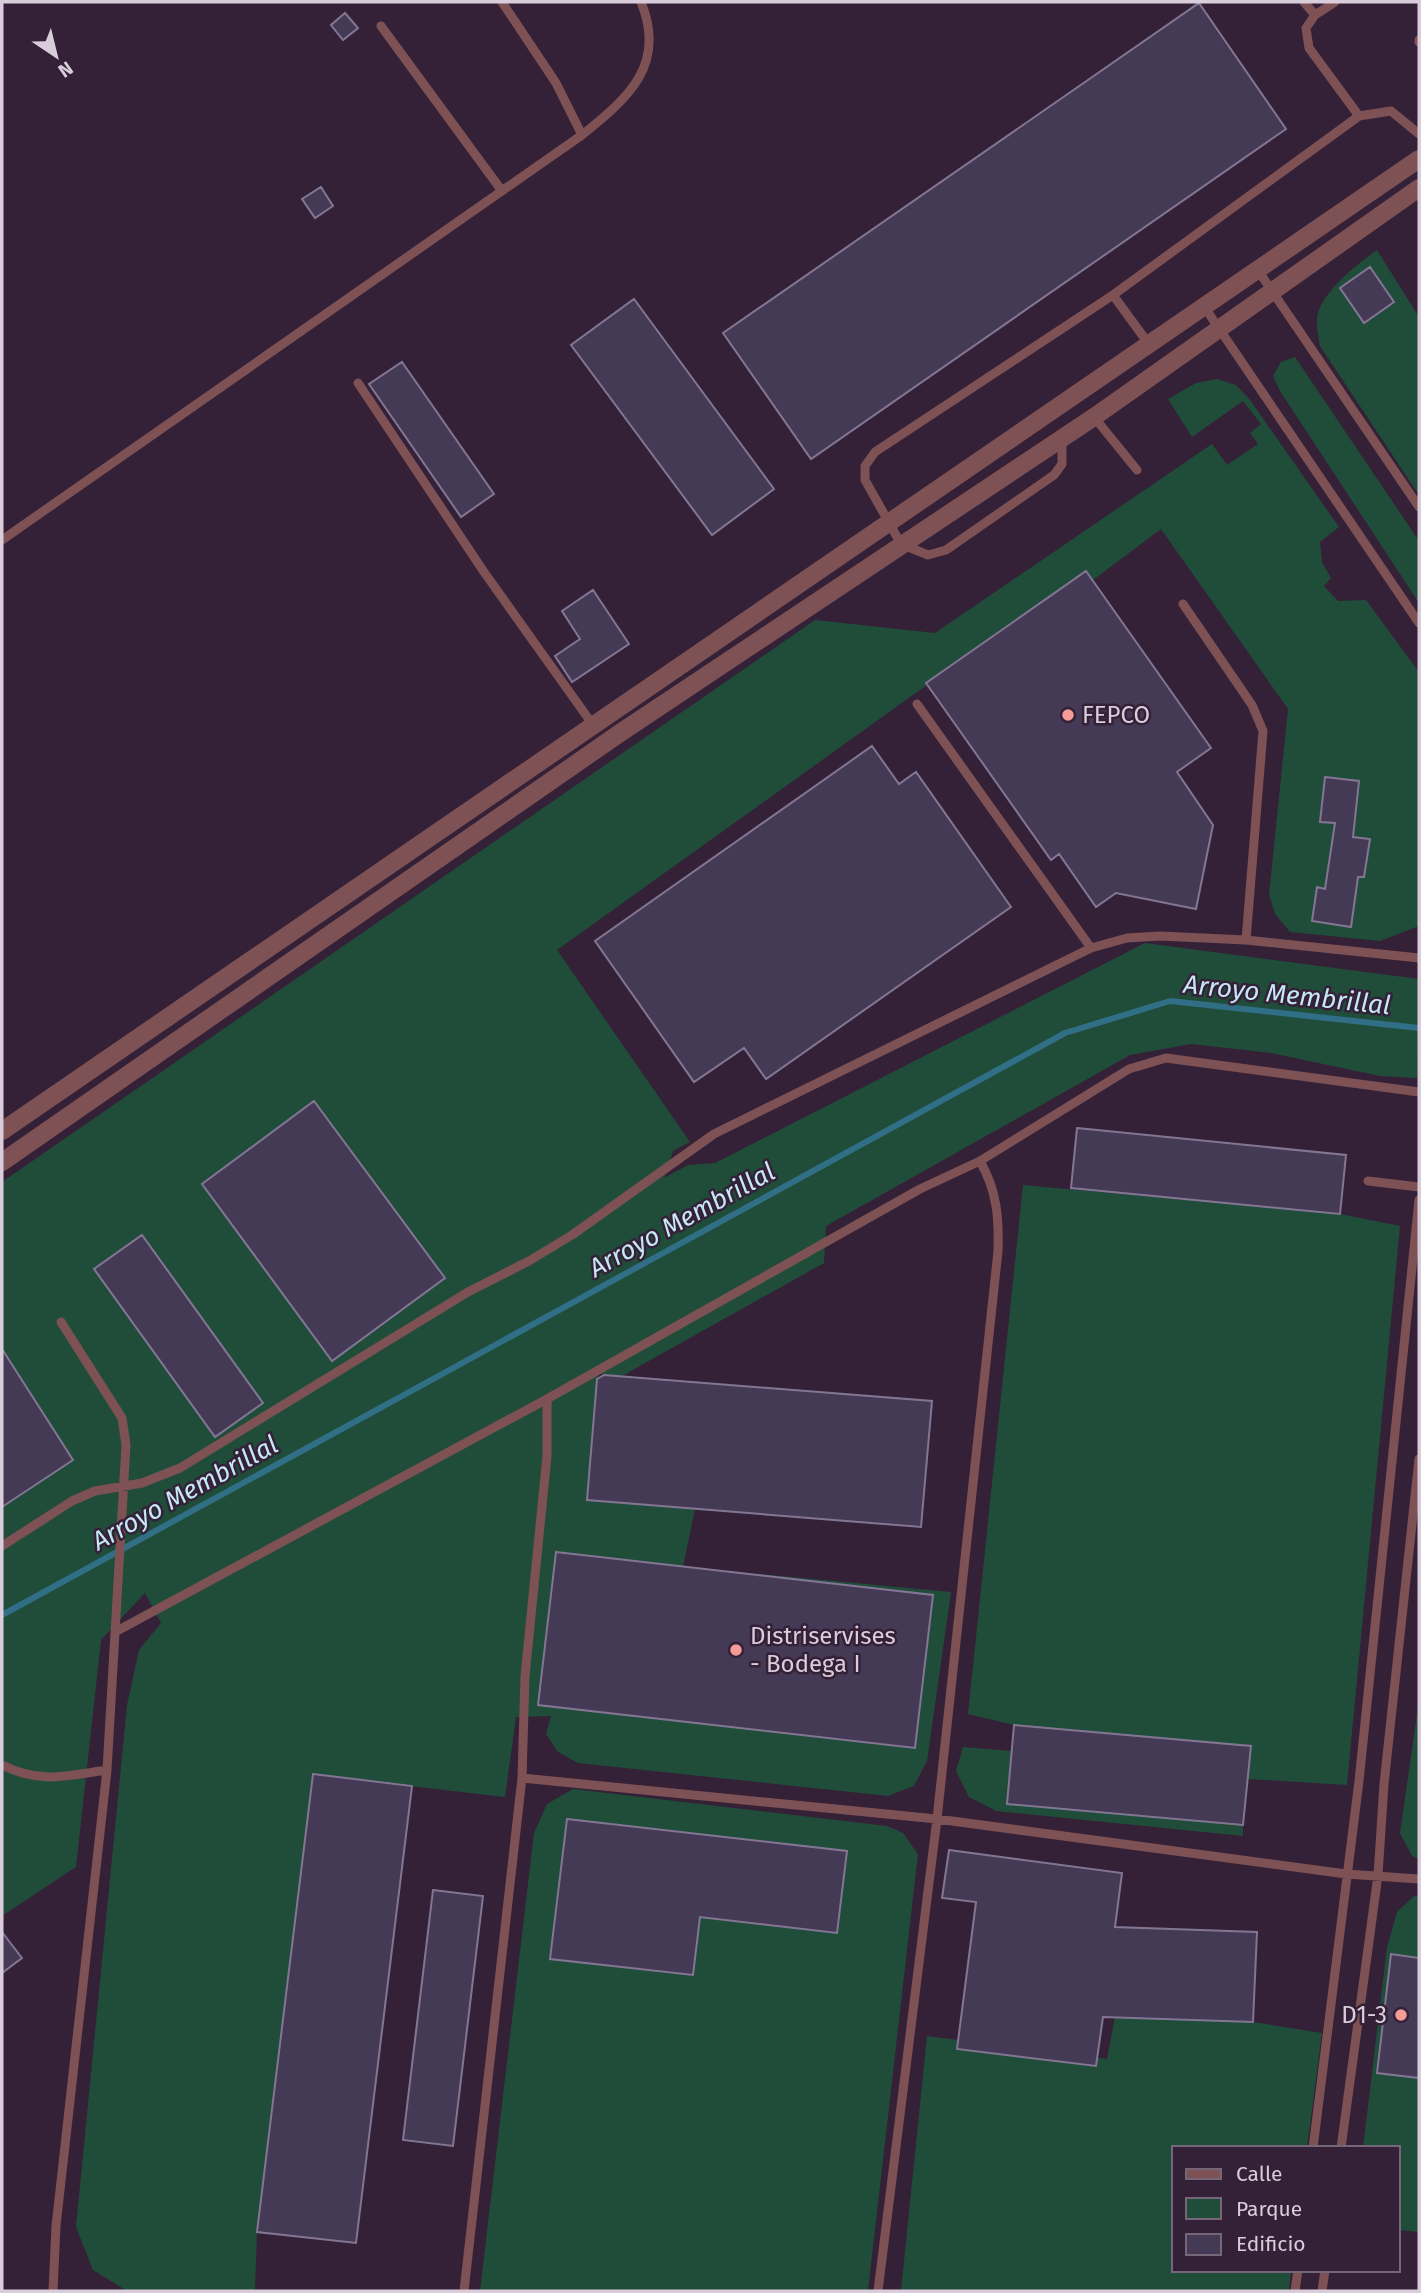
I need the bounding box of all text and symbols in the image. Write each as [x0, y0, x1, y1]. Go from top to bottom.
north arrow [21, 21, 91, 91]
text: N [54, 56, 77, 83]
place label: FEPCO [1082, 701, 1150, 729]
marker: FEPCO [1060, 707, 1076, 723]
water label: Arroyo Membrillal [1181, 969, 1392, 1021]
water label: Arroyo Membrillal [583, 1156, 780, 1284]
water label: Arroyo Membrillal [86, 1429, 283, 1557]
place label: Distriservises - Bodega I [750, 1622, 896, 1678]
marker: Distriservises - Bodega I [728, 1642, 744, 1658]
place label: D1-3 [1341, 2001, 1387, 2029]
marker: D1-3 [1393, 2007, 1409, 2023]
legend [1172, 2146, 1400, 2272]
text: Calle [1236, 2161, 1282, 2187]
text: Parque [1236, 2196, 1302, 2222]
text: Edificio [1236, 2231, 1306, 2257]

